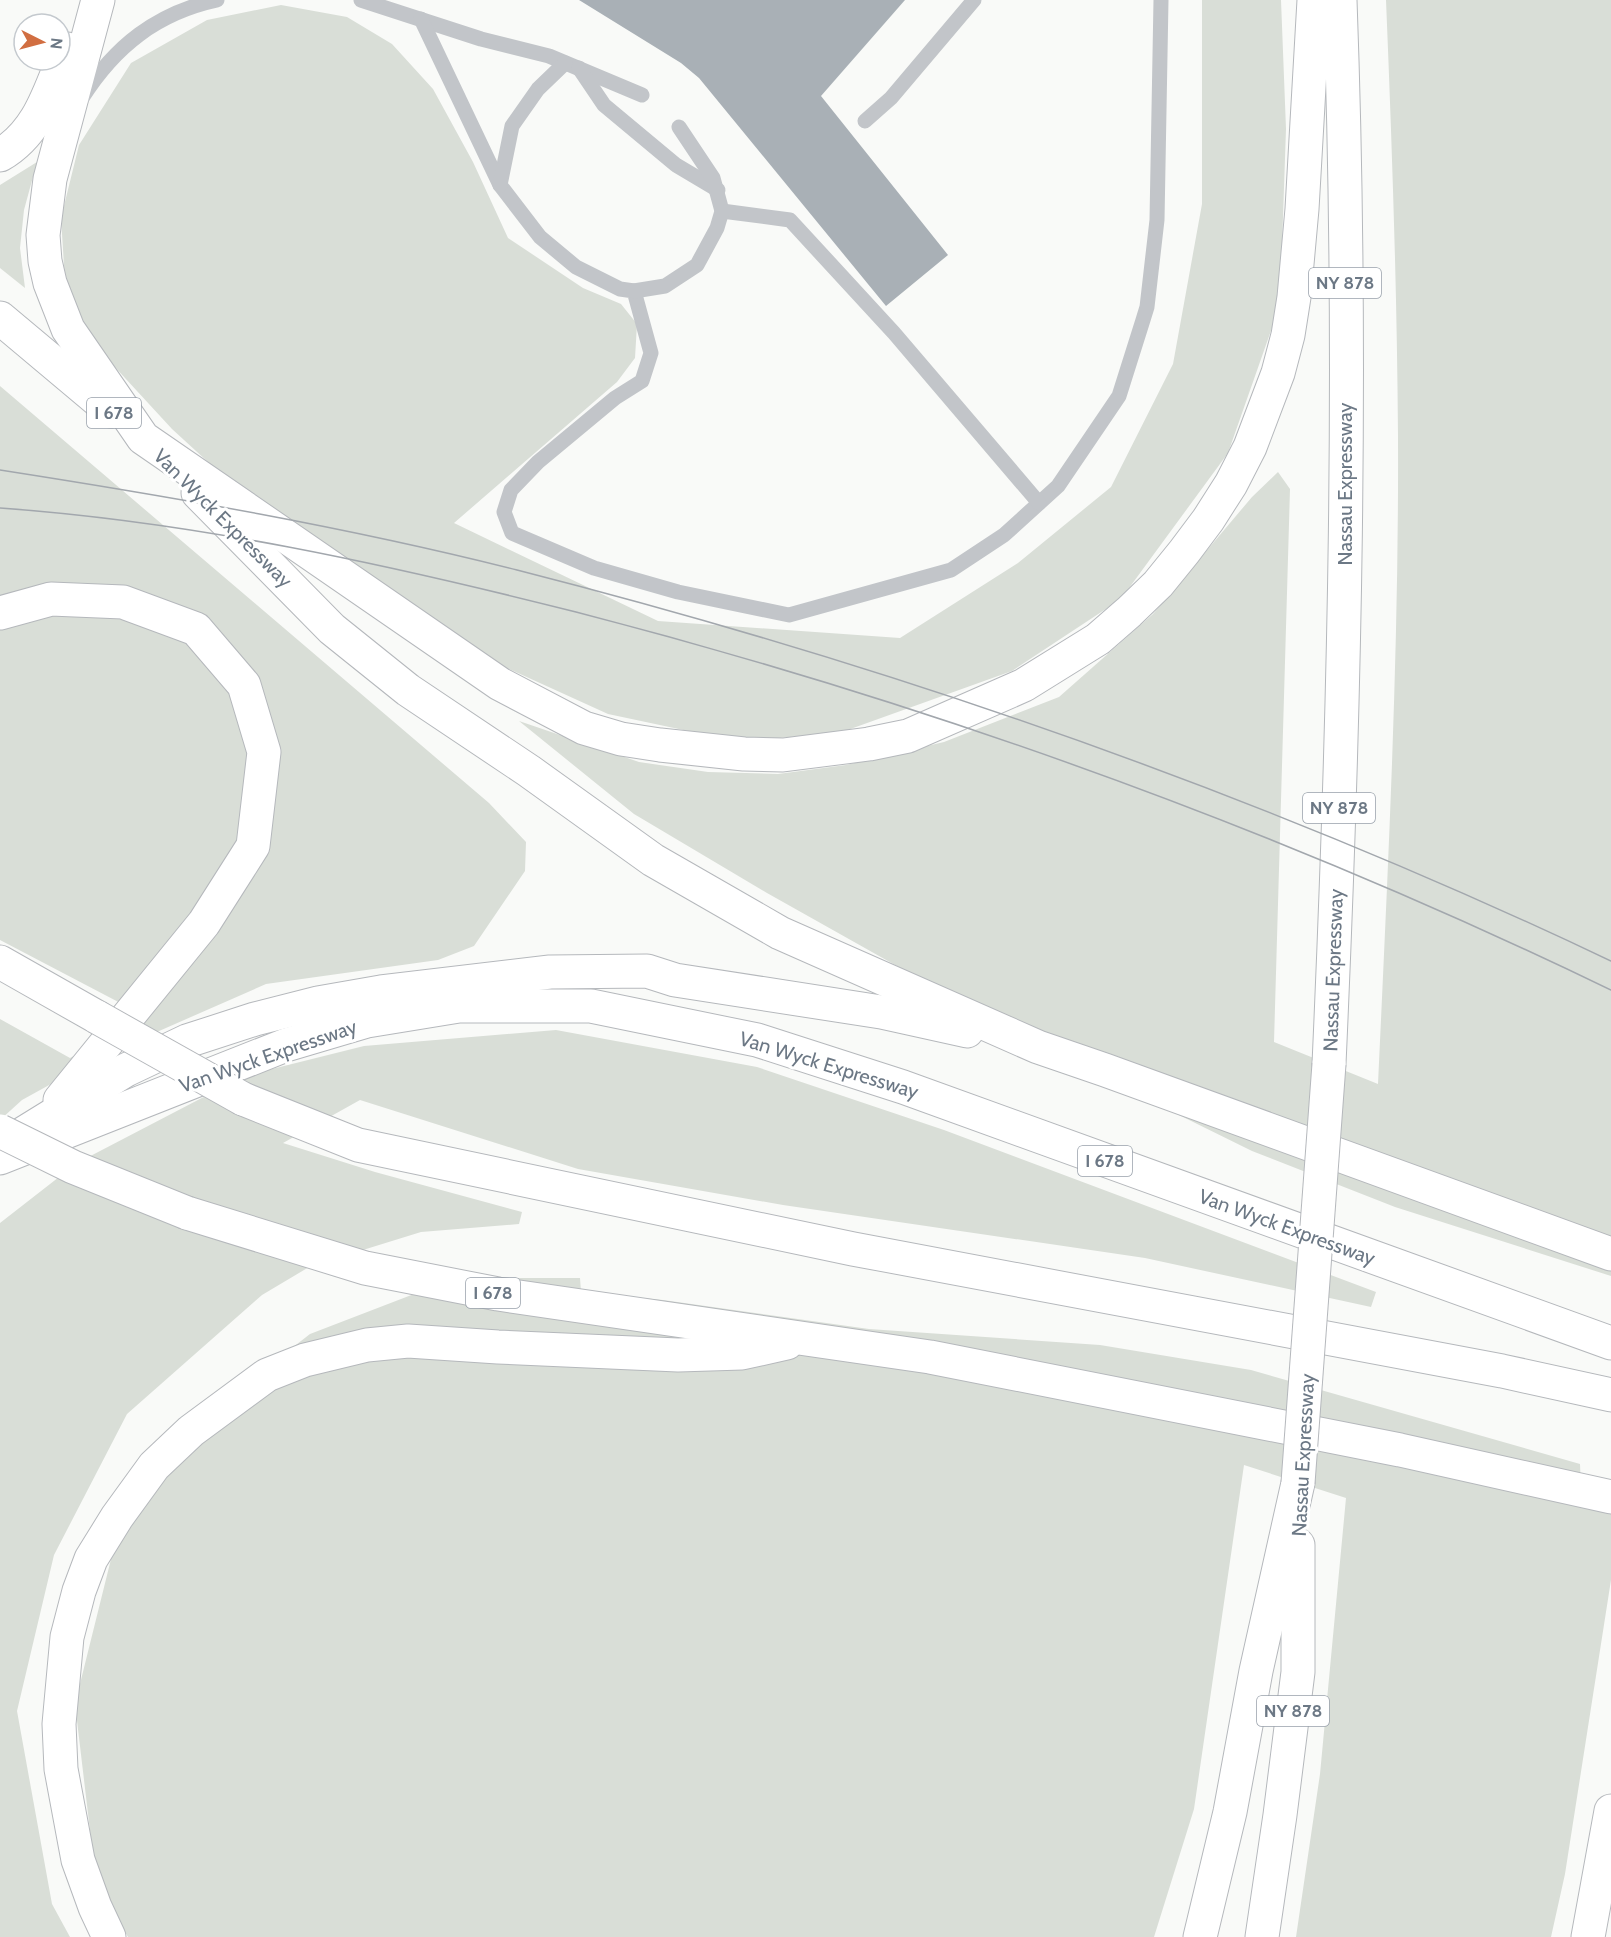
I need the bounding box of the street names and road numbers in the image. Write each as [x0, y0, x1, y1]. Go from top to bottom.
road number: NY 878 [1309, 268, 1381, 298]
road number: I 678 [87, 398, 141, 428]
street label: Nassau Expressway [1333, 403, 1357, 565]
street label: Van Wyck Expressway [149, 444, 297, 592]
road number: NY 878 [1303, 793, 1375, 823]
street label: Nassau Expressway [1318, 888, 1348, 1052]
street label: Van Wyck Expressway [176, 1014, 360, 1098]
street label: Van Wyck Expressway [736, 1026, 922, 1104]
road number: I 678 [1078, 1146, 1132, 1176]
street label: Van Wyck Expressway [1195, 1184, 1379, 1270]
road number: I 678 [466, 1278, 520, 1308]
street label: Nassau Expressway [1287, 1373, 1319, 1537]
road number: NY 878 [1257, 1696, 1329, 1726]

